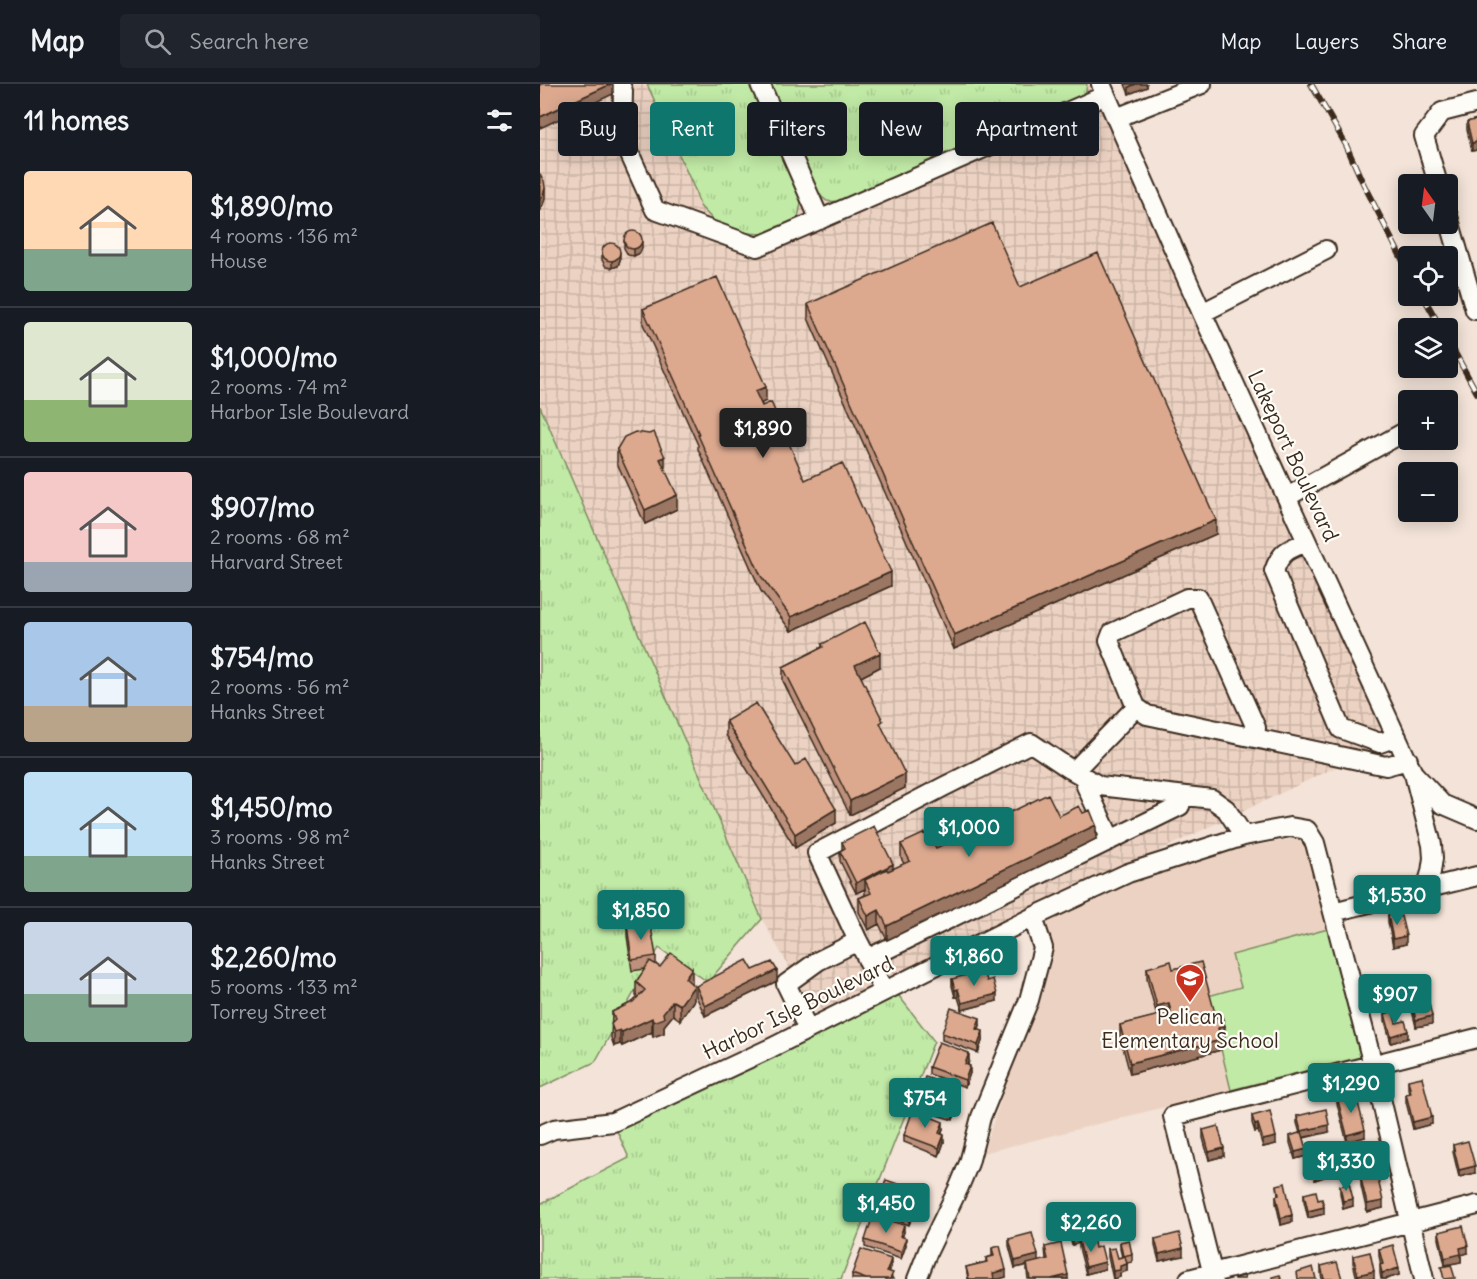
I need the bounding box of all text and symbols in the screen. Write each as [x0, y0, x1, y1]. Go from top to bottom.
search box [120, 14, 540, 68]
text: Map [30, 23, 84, 59]
icon: search [141, 25, 174, 58]
text: Search here [189, 27, 309, 55]
text: Map [1221, 28, 1261, 55]
text: Layers [1294, 28, 1359, 55]
text: Share [1392, 28, 1447, 55]
chip: Buy [558, 102, 638, 156]
chip: Rent [650, 102, 735, 156]
chip: Filters [747, 102, 847, 156]
chip: New [859, 102, 943, 156]
chip: Apartment [955, 102, 1099, 156]
text: 11 homes [24, 104, 129, 137]
icon: filters [483, 104, 516, 137]
north arrow [1398, 174, 1458, 234]
map controls [1398, 174, 1458, 522]
text: $1,890/mo [210, 190, 333, 223]
icon: home [72, 195, 144, 267]
text: 4 rooms · 136 m² [210, 223, 358, 248]
button: locate [1398, 246, 1458, 306]
text: House [210, 248, 267, 273]
button: layers [1398, 318, 1458, 378]
text: $1,000/mo [210, 341, 337, 374]
icon: home [72, 346, 144, 418]
street label: Lakeport Boulevard [1242, 366, 1345, 546]
text: 2 rooms · 74 m² [210, 374, 347, 399]
button: + [1398, 390, 1458, 450]
text: Harbor Isle Boulevard [210, 399, 409, 424]
pin: $1,890 [714, 408, 812, 459]
text: $1,890 [733, 415, 793, 440]
button: − [1398, 462, 1458, 522]
text: $907/mo [210, 491, 315, 524]
icon: home [72, 496, 144, 568]
text: 2 rooms · 68 m² [210, 524, 350, 549]
text: Harvard Street [210, 549, 343, 574]
text: $754/mo [210, 641, 314, 674]
icon: home [72, 646, 144, 718]
text: 2 rooms · 56 m² [210, 674, 350, 699]
text: Hanks Street [210, 699, 325, 724]
text: $1,450/mo [210, 791, 333, 824]
icon: home [72, 796, 144, 868]
pin: $1,000 [920, 807, 1018, 858]
text: $1,000 [938, 814, 1000, 839]
text: 3 rooms · 98 m² [210, 824, 350, 849]
text: Hanks Street [210, 849, 325, 874]
pin: $1,530 [1348, 875, 1446, 926]
text: $1,530 [1368, 882, 1426, 907]
pin: $1,850 [592, 890, 690, 941]
text: $1,850 [611, 897, 671, 922]
pin: $1,860 [925, 936, 1023, 987]
text: $2,260/mo [210, 941, 337, 974]
text: $1,860 [944, 943, 1004, 968]
icon: home [72, 946, 144, 1018]
street label: Harbor Isle Boulevard [698, 950, 898, 1065]
school or university icon: Pelican Elementary School [1174, 962, 1206, 1004]
text: 5 rooms · 133 m² [210, 974, 358, 999]
pin: $907 [1359, 974, 1431, 1025]
text: $907 [1372, 981, 1418, 1006]
text: Torrey Street [210, 999, 326, 1024]
place label: Pelican Elementary School [1101, 1003, 1279, 1054]
pin: $1,290 [1302, 1063, 1400, 1114]
text: $1,290 [1322, 1070, 1380, 1095]
pin: $754 [889, 1078, 961, 1129]
text: $754 [903, 1085, 947, 1110]
pin: $1,330 [1297, 1141, 1395, 1192]
text: $1,330 [1317, 1148, 1375, 1173]
pin: $1,450 [837, 1183, 935, 1234]
text: $1,450 [857, 1190, 915, 1215]
pin: $2,260 [1042, 1202, 1140, 1253]
text: $2,260 [1060, 1209, 1122, 1234]

